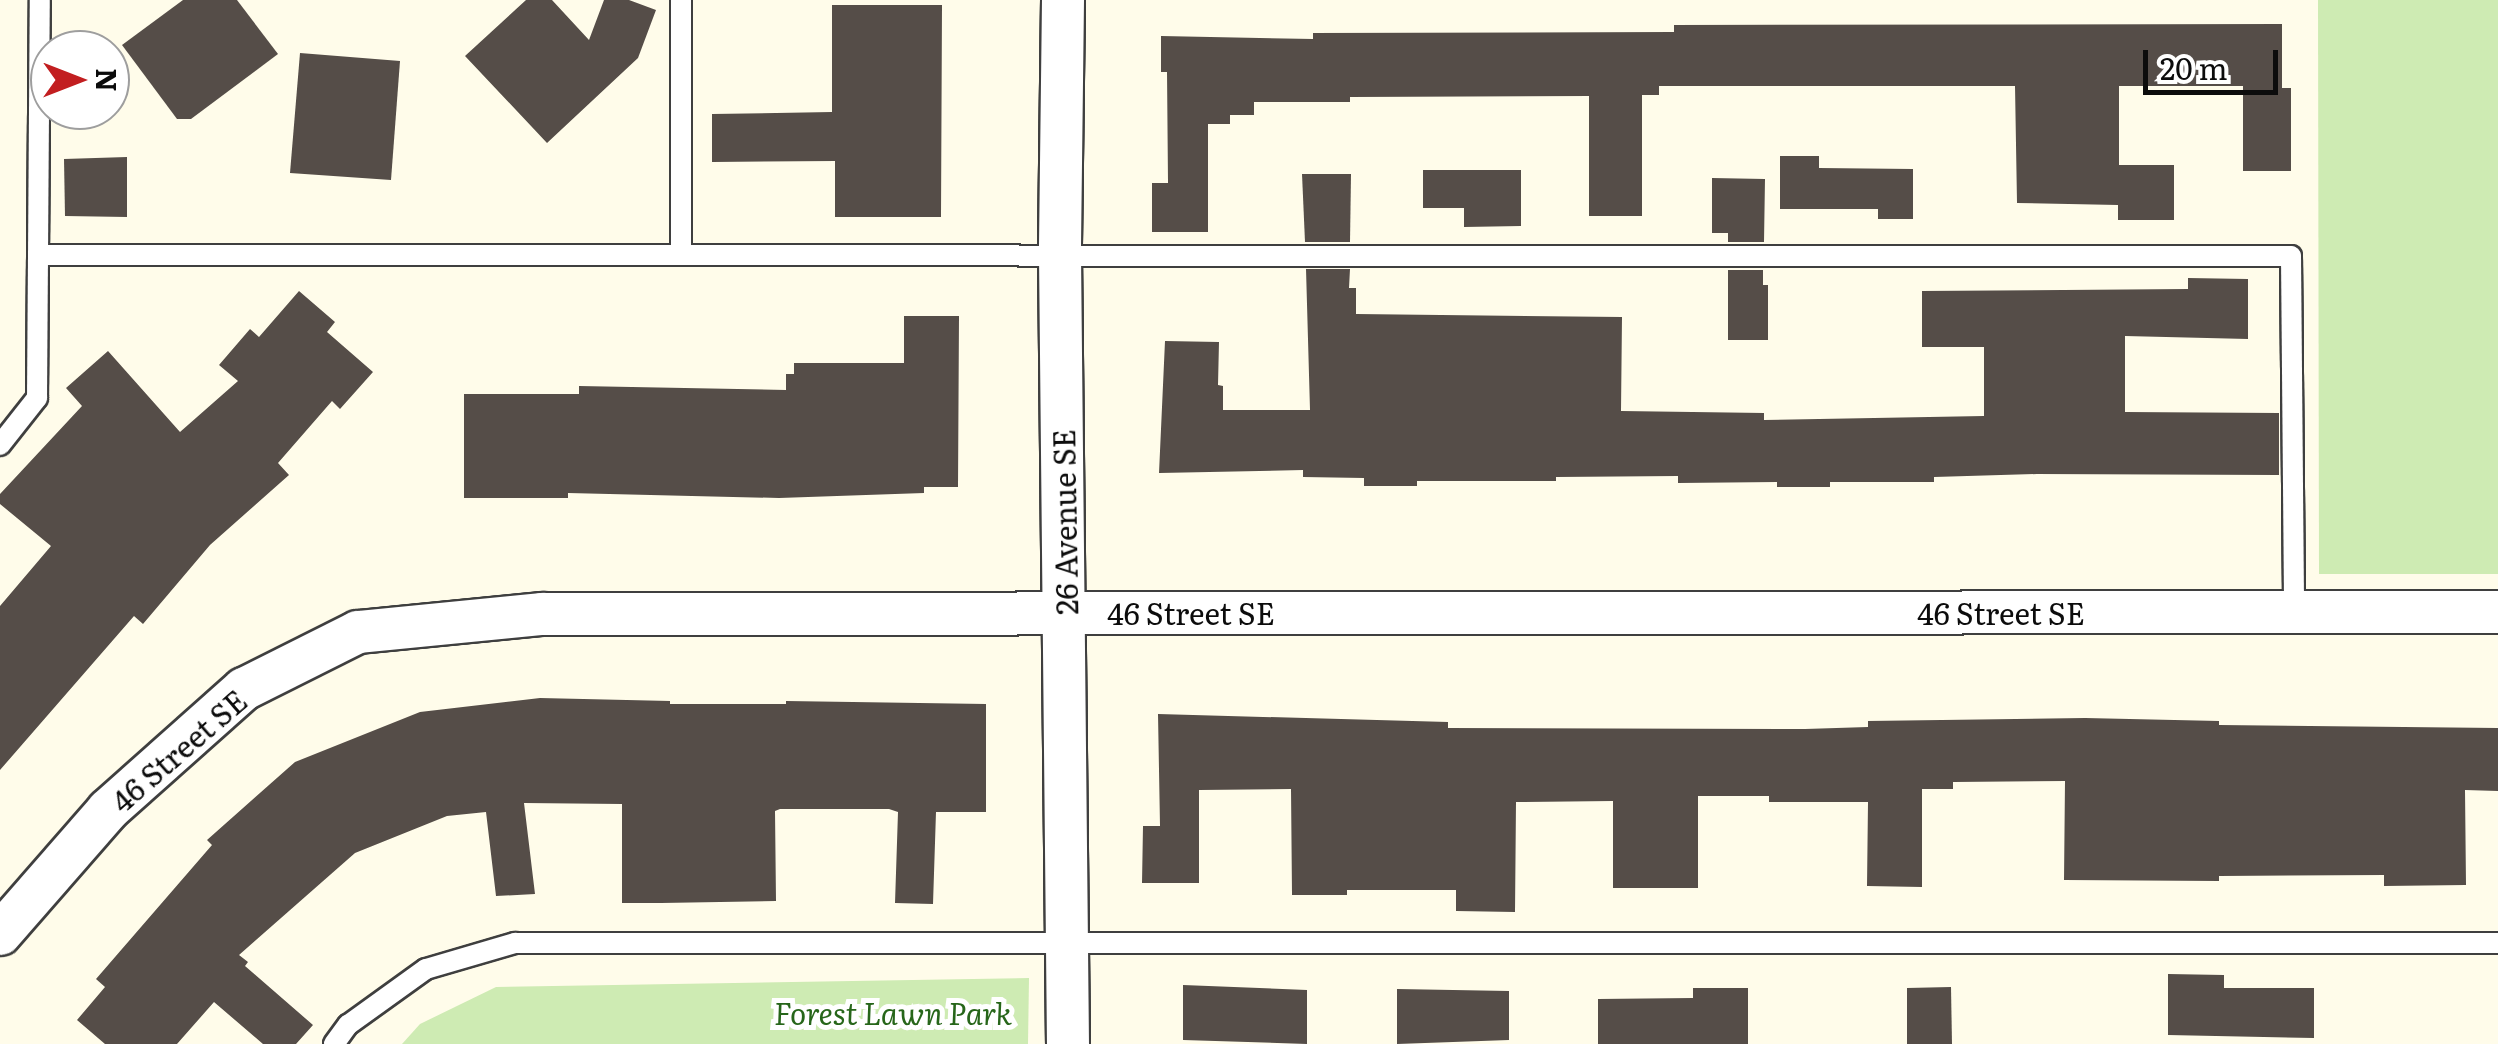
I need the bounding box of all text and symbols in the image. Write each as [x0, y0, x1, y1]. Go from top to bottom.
north arrow [30, 30, 130, 130]
scale bar [2148, 30, 2283, 92]
text: 20 m [2160, 45, 2228, 89]
text: N [87, 68, 129, 92]
street label: 26 Avenue SE [1044, 429, 1084, 615]
street label: 46 Street SE [1107, 594, 1275, 630]
street label: 46 Street SE [1917, 594, 2085, 630]
street label: 46 Street SE [103, 681, 253, 819]
park label: Forest Lawn Park [774, 994, 1012, 1030]

